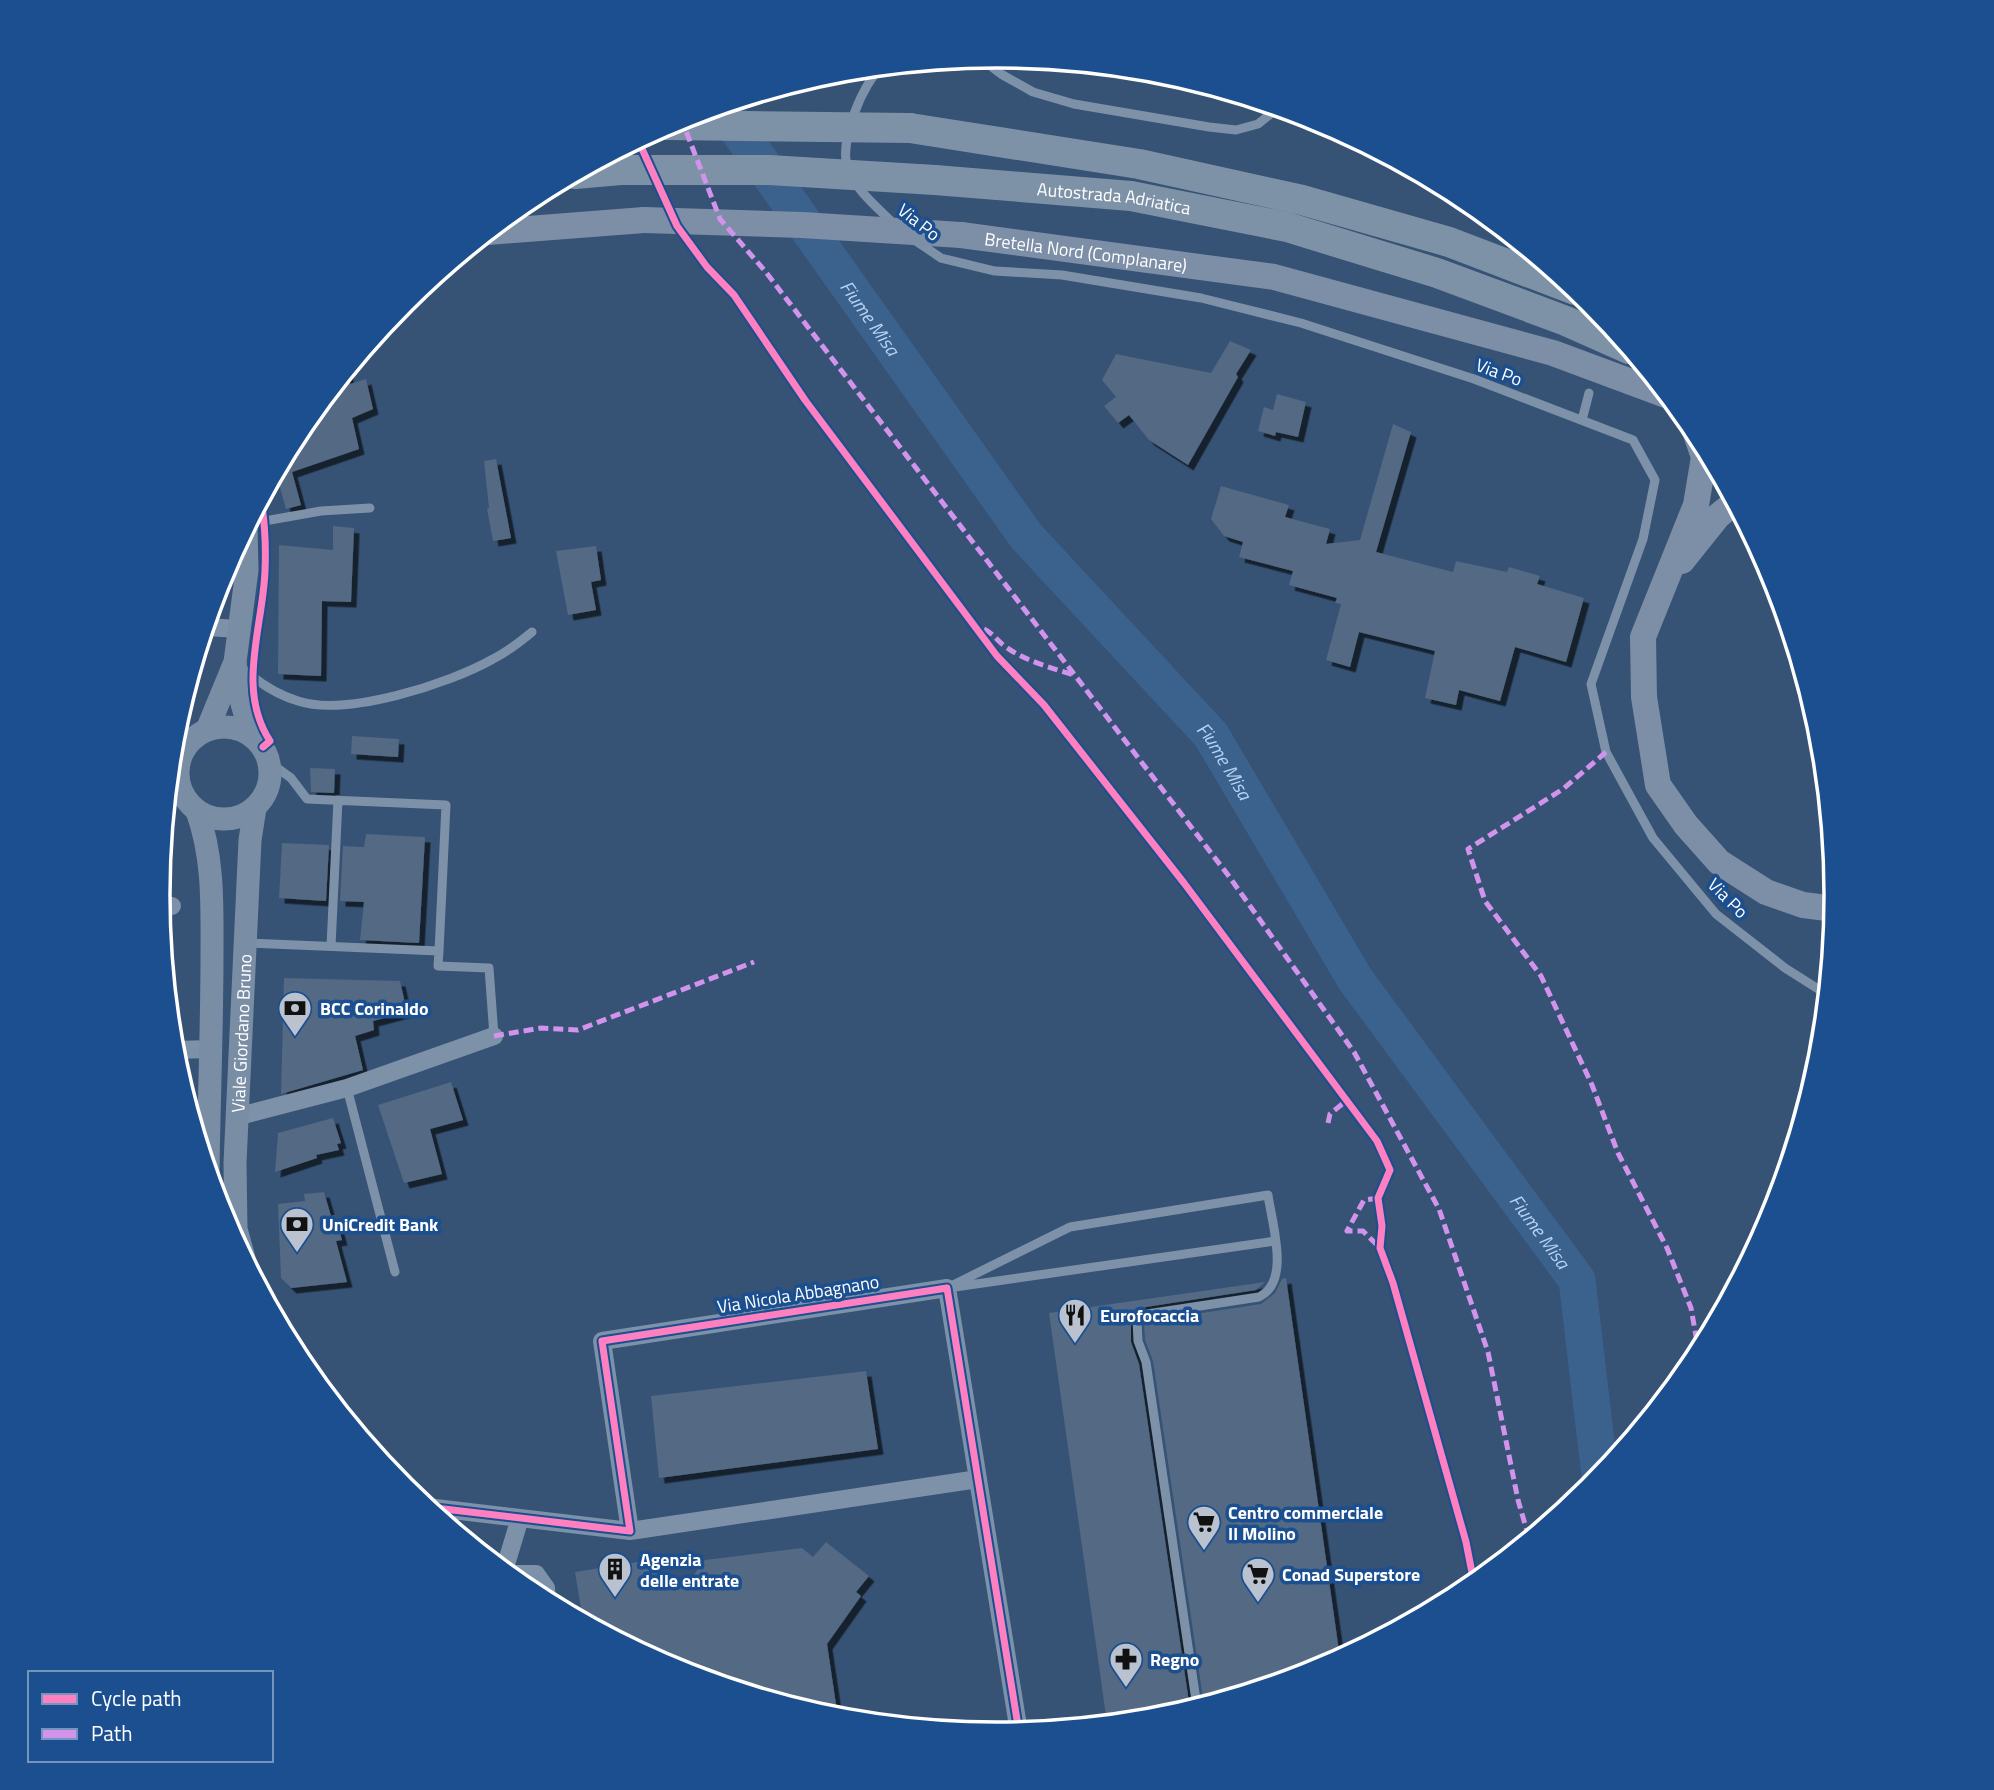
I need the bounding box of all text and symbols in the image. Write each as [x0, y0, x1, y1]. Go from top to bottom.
street label: Autostrada Adriatica [1036, 175, 1193, 221]
street label: Via Po [892, 197, 946, 247]
street label: Bretella Nord (Complanare) [983, 225, 1189, 279]
water label: Fiume Misa [834, 274, 909, 362]
street label: Via Po [1472, 351, 1526, 393]
water label: Fiume Misa [1191, 715, 1261, 806]
street label: Via Po [1702, 872, 1754, 924]
street label: Viale Giordano Bruno [224, 953, 258, 1113]
bank icon: BCC Corinaldo [276, 989, 314, 1038]
place label: BCC Corinaldo [320, 995, 429, 1022]
water label: Fiume Misa [1503, 1187, 1579, 1275]
bank icon: UniCredit Bank [278, 1205, 316, 1254]
place label: UniCredit Bank [322, 1211, 439, 1238]
street label: Via Nicola Abbagnano [715, 1268, 881, 1320]
restaurant icon: Eurofocaccia [1056, 1296, 1094, 1345]
place label: Eurofocaccia [1100, 1302, 1199, 1329]
place label: Centro commerciale Il Molino [1228, 1499, 1383, 1547]
supermarket icon: Centro commerciale Il Molino [1185, 1503, 1223, 1552]
place label: Agenzia delle entrate [640, 1546, 739, 1594]
building icon: Agenzia delle entrate [596, 1550, 634, 1599]
supermarket icon: Conad Superstore [1239, 1555, 1277, 1604]
place label: Conad Superstore [1282, 1561, 1420, 1588]
pharmacy icon: Regno [1107, 1640, 1145, 1689]
place label: Regno [1150, 1646, 1199, 1673]
legend [28, 1671, 273, 1762]
text: Cycle path [91, 1682, 182, 1714]
text: Path [91, 1717, 133, 1749]

